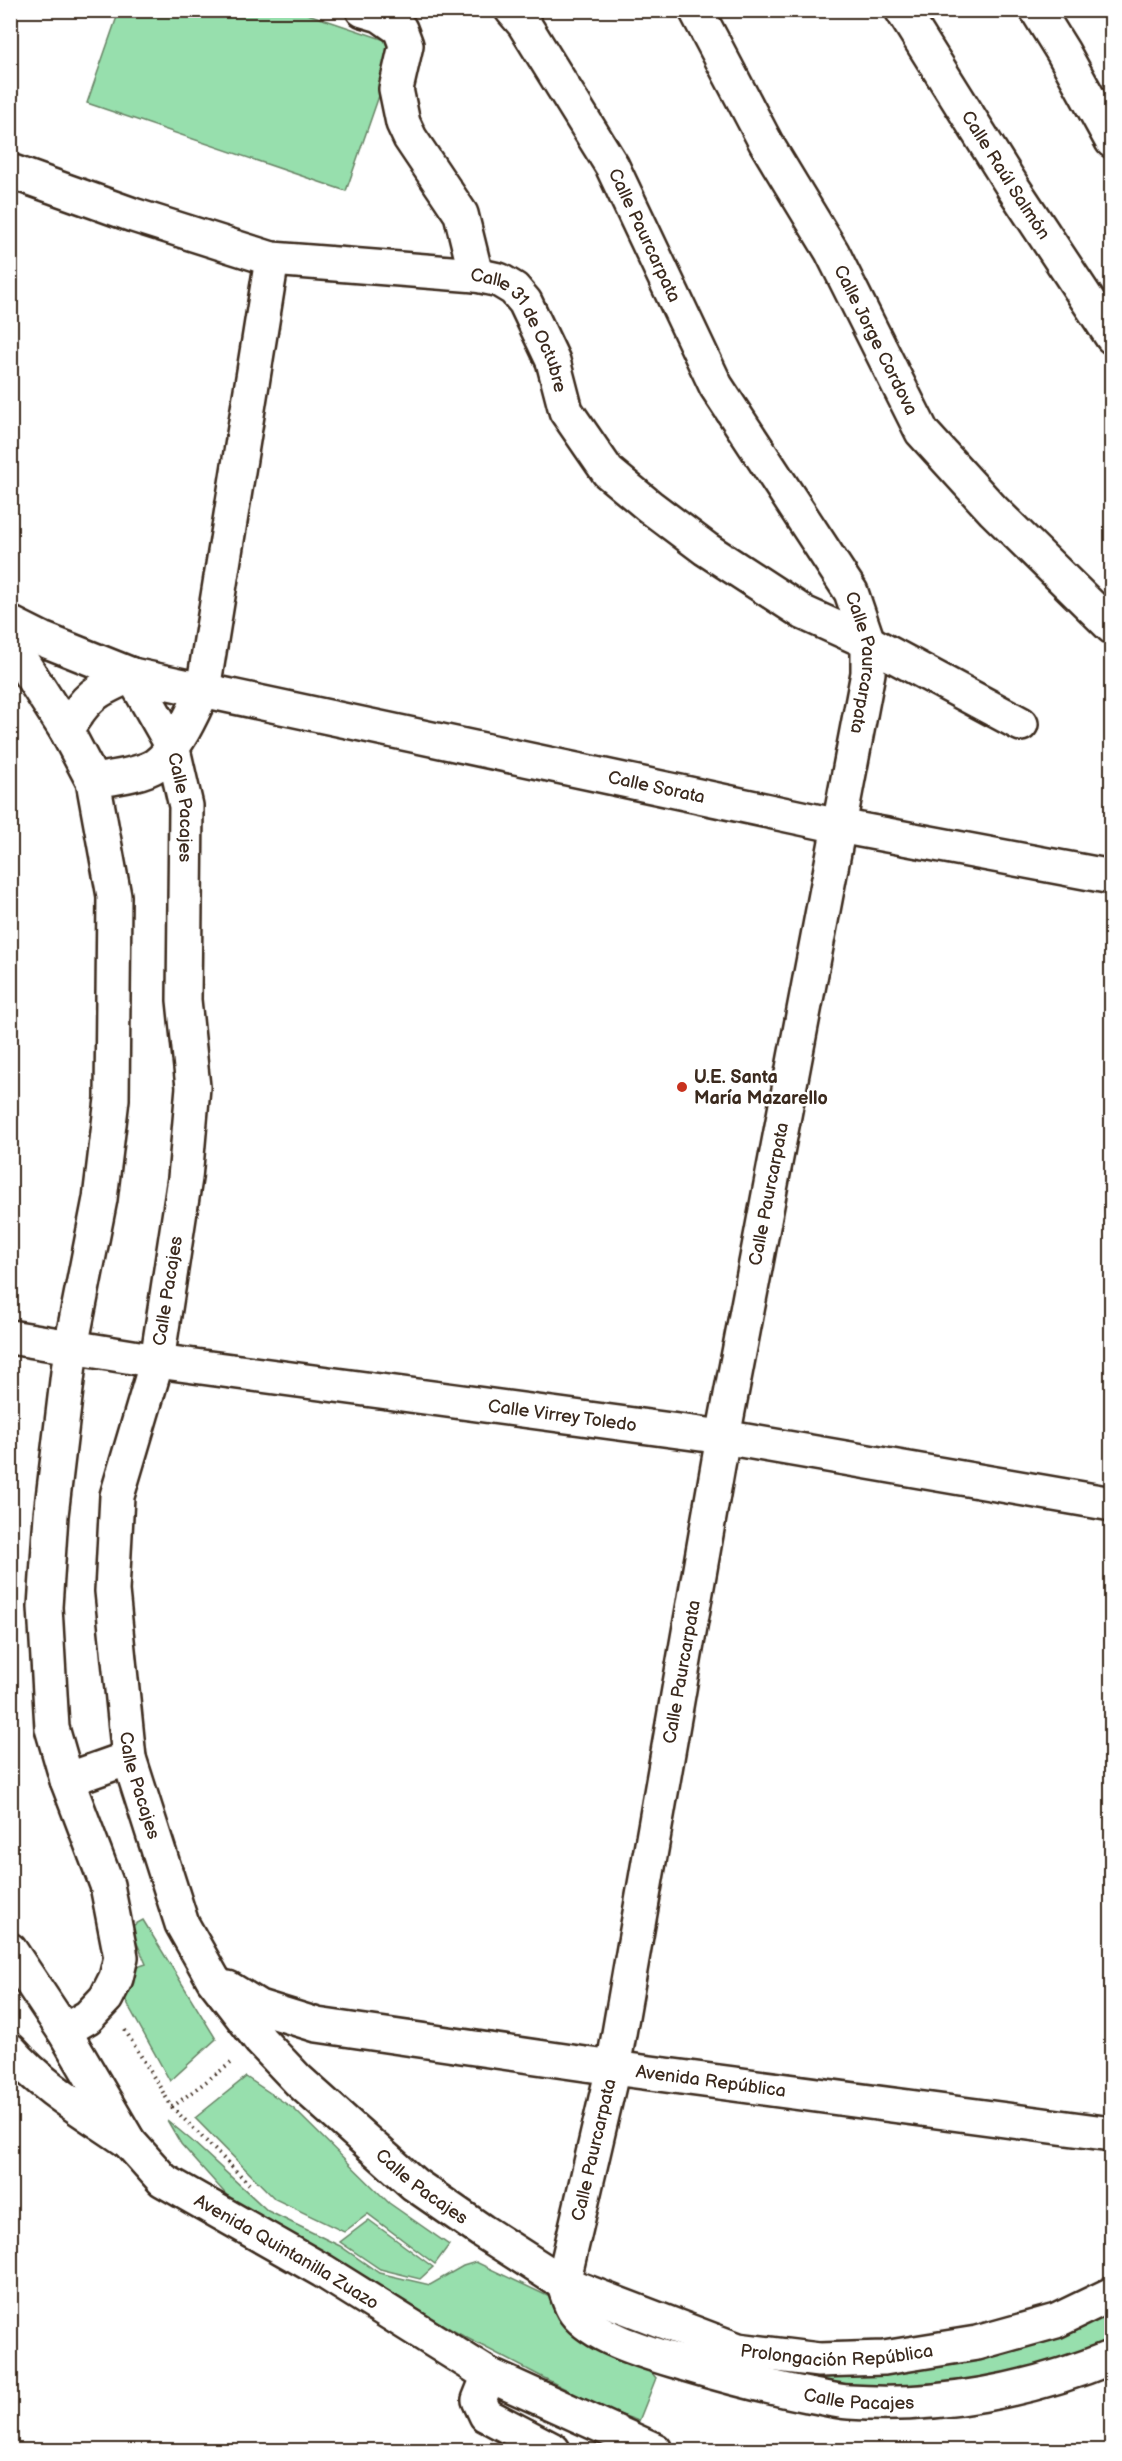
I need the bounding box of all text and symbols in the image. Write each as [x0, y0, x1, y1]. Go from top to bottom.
street label: Calle Raúl Salmón [957, 107, 1055, 243]
street label: Calle Paurcarpata [604, 165, 685, 305]
street label: Calle Jorge Cordova [830, 261, 922, 418]
street label: Calle 31 de Octubre [468, 264, 571, 395]
street label: Calle Paurcarpata [841, 589, 880, 736]
street label: Calle Pacajes [164, 750, 197, 862]
street label: Calle Sorata [606, 766, 707, 808]
place label: U.E. Santa María Mazarello [694, 1067, 828, 1109]
marker: U.E. Santa María Mazarello [675, 1080, 689, 1094]
street label: Calle Paurcarpata [745, 1121, 793, 1267]
street label: Calle Pacajes [149, 1235, 187, 1347]
street label: Calle Virrey Toledo [487, 1395, 638, 1436]
street label: Calle Paurcarpata [659, 1599, 705, 1745]
street label: Calle Pacajes [116, 1731, 165, 1842]
street label: Avenida República [635, 2061, 787, 2101]
street label: Calle Paurcarpata [567, 2077, 621, 2223]
street label: Calle Pacajes [371, 2144, 472, 2229]
street label: Avenida Quintanilla Zuazo [191, 2190, 383, 2314]
street label: Prolongación República [739, 2340, 935, 2371]
street label: Calle Pacajes [802, 2384, 915, 2414]

